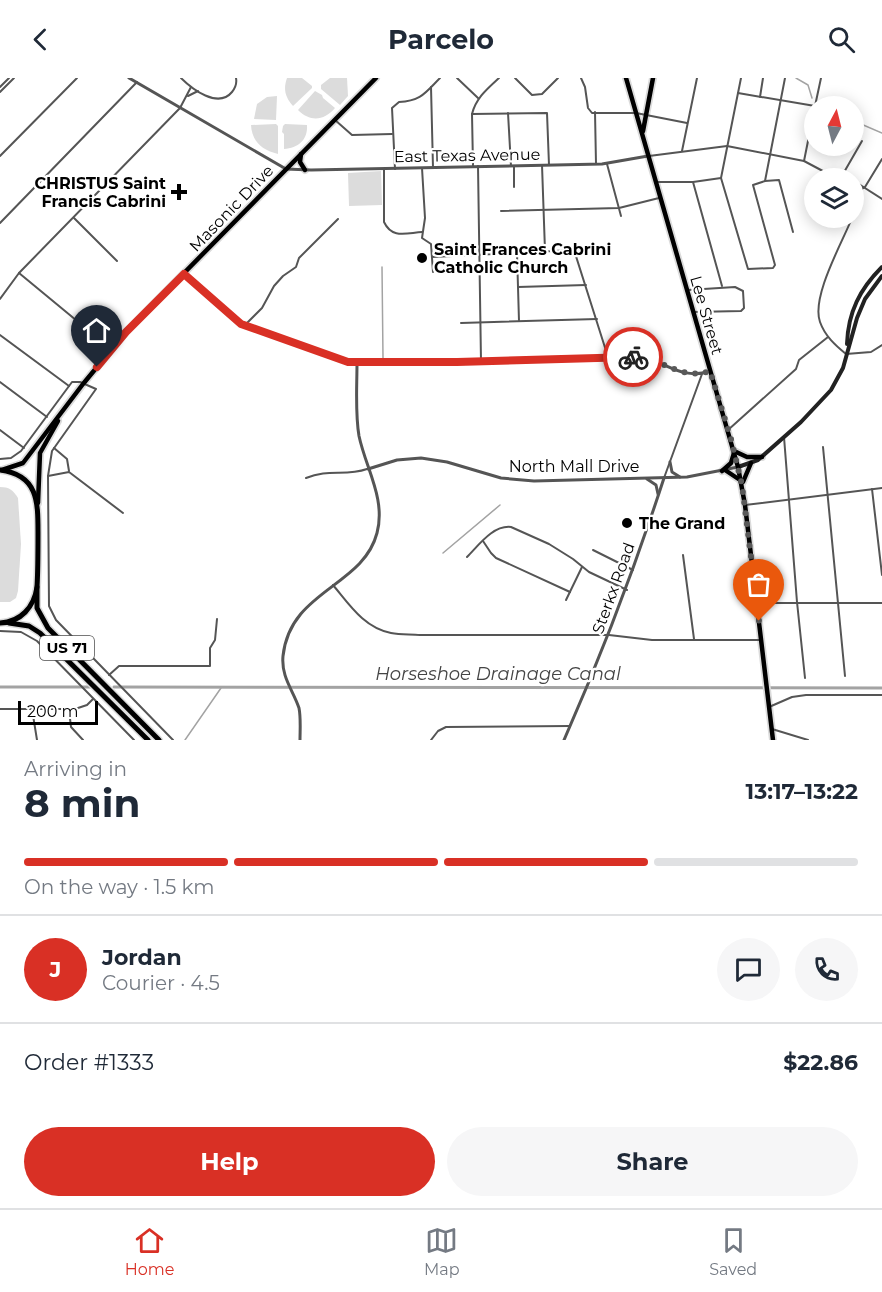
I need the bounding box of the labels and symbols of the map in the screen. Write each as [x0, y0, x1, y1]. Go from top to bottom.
north arrow [804, 96, 864, 156]
street label: East Texas Avenue [394, 145, 540, 166]
street label: Masonic Drive [185, 161, 277, 256]
place label: CHRISTUS Saint Francis Cabrini [35, 174, 166, 211]
marker: CHRISTUS Saint Francis Cabrini [170, 183, 188, 201]
place label: Saint Frances Cabrini Catholic Church [434, 240, 611, 277]
marker: Saint Frances Cabrini Catholic Church [415, 251, 429, 265]
street label: Lee Street [686, 273, 727, 357]
pin [71, 305, 122, 367]
courier [603, 327, 663, 387]
street label: North Mall Drive [509, 457, 639, 476]
place label: The Grand [639, 514, 725, 533]
marker: The Grand [620, 516, 634, 530]
street label: Sterkx Road [588, 540, 639, 636]
pin [733, 559, 784, 621]
road number: US 71 [40, 636, 94, 660]
water label: Horseshoe Drainage Canal [375, 663, 621, 685]
scale bar [18, 698, 98, 726]

